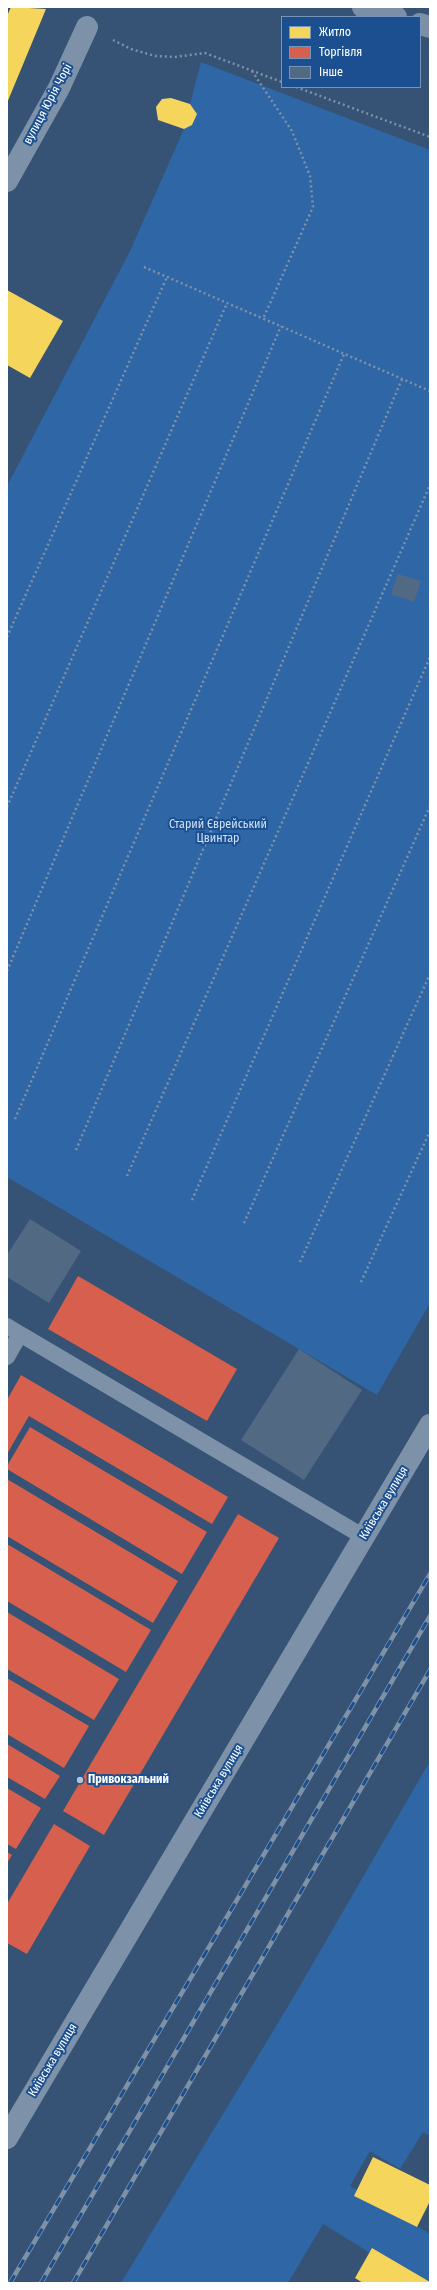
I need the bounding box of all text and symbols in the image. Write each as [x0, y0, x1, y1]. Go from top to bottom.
legend [281, 16, 421, 88]
text: Житло [319, 25, 351, 39]
text: Торгівля [319, 45, 362, 59]
street label: вулиця Юрія Чорі [21, 61, 75, 147]
text: Інше [319, 65, 343, 79]
park label: Старий Єврейський Цвинтар [169, 818, 267, 846]
street label: Київська вулиця [357, 1464, 411, 1542]
street label: Київська вулиця [192, 1742, 246, 1820]
place label: Привокзальний [88, 1773, 169, 1787]
marker: Привокзальний [75, 1775, 85, 1785]
street label: Київська вулиця [26, 2021, 80, 2099]

